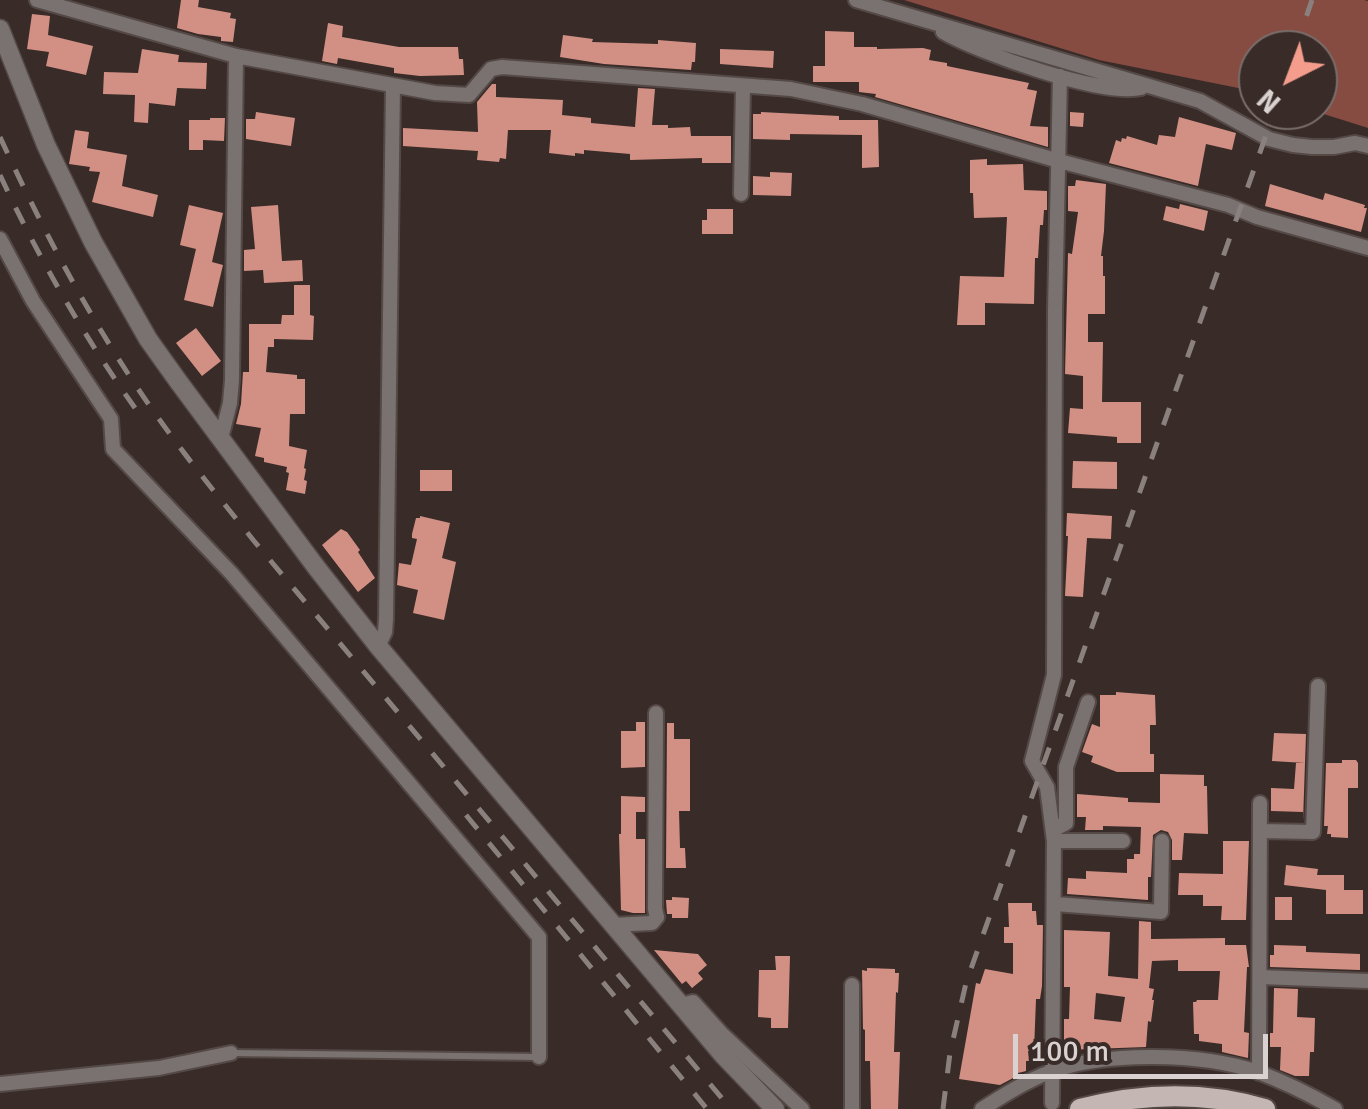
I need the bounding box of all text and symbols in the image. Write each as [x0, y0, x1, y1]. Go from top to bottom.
north arrow [1238, 30, 1338, 130]
text: N [1251, 82, 1288, 120]
scale bar [1018, 1014, 1273, 1076]
text: 100 m [1030, 1033, 1109, 1070]

